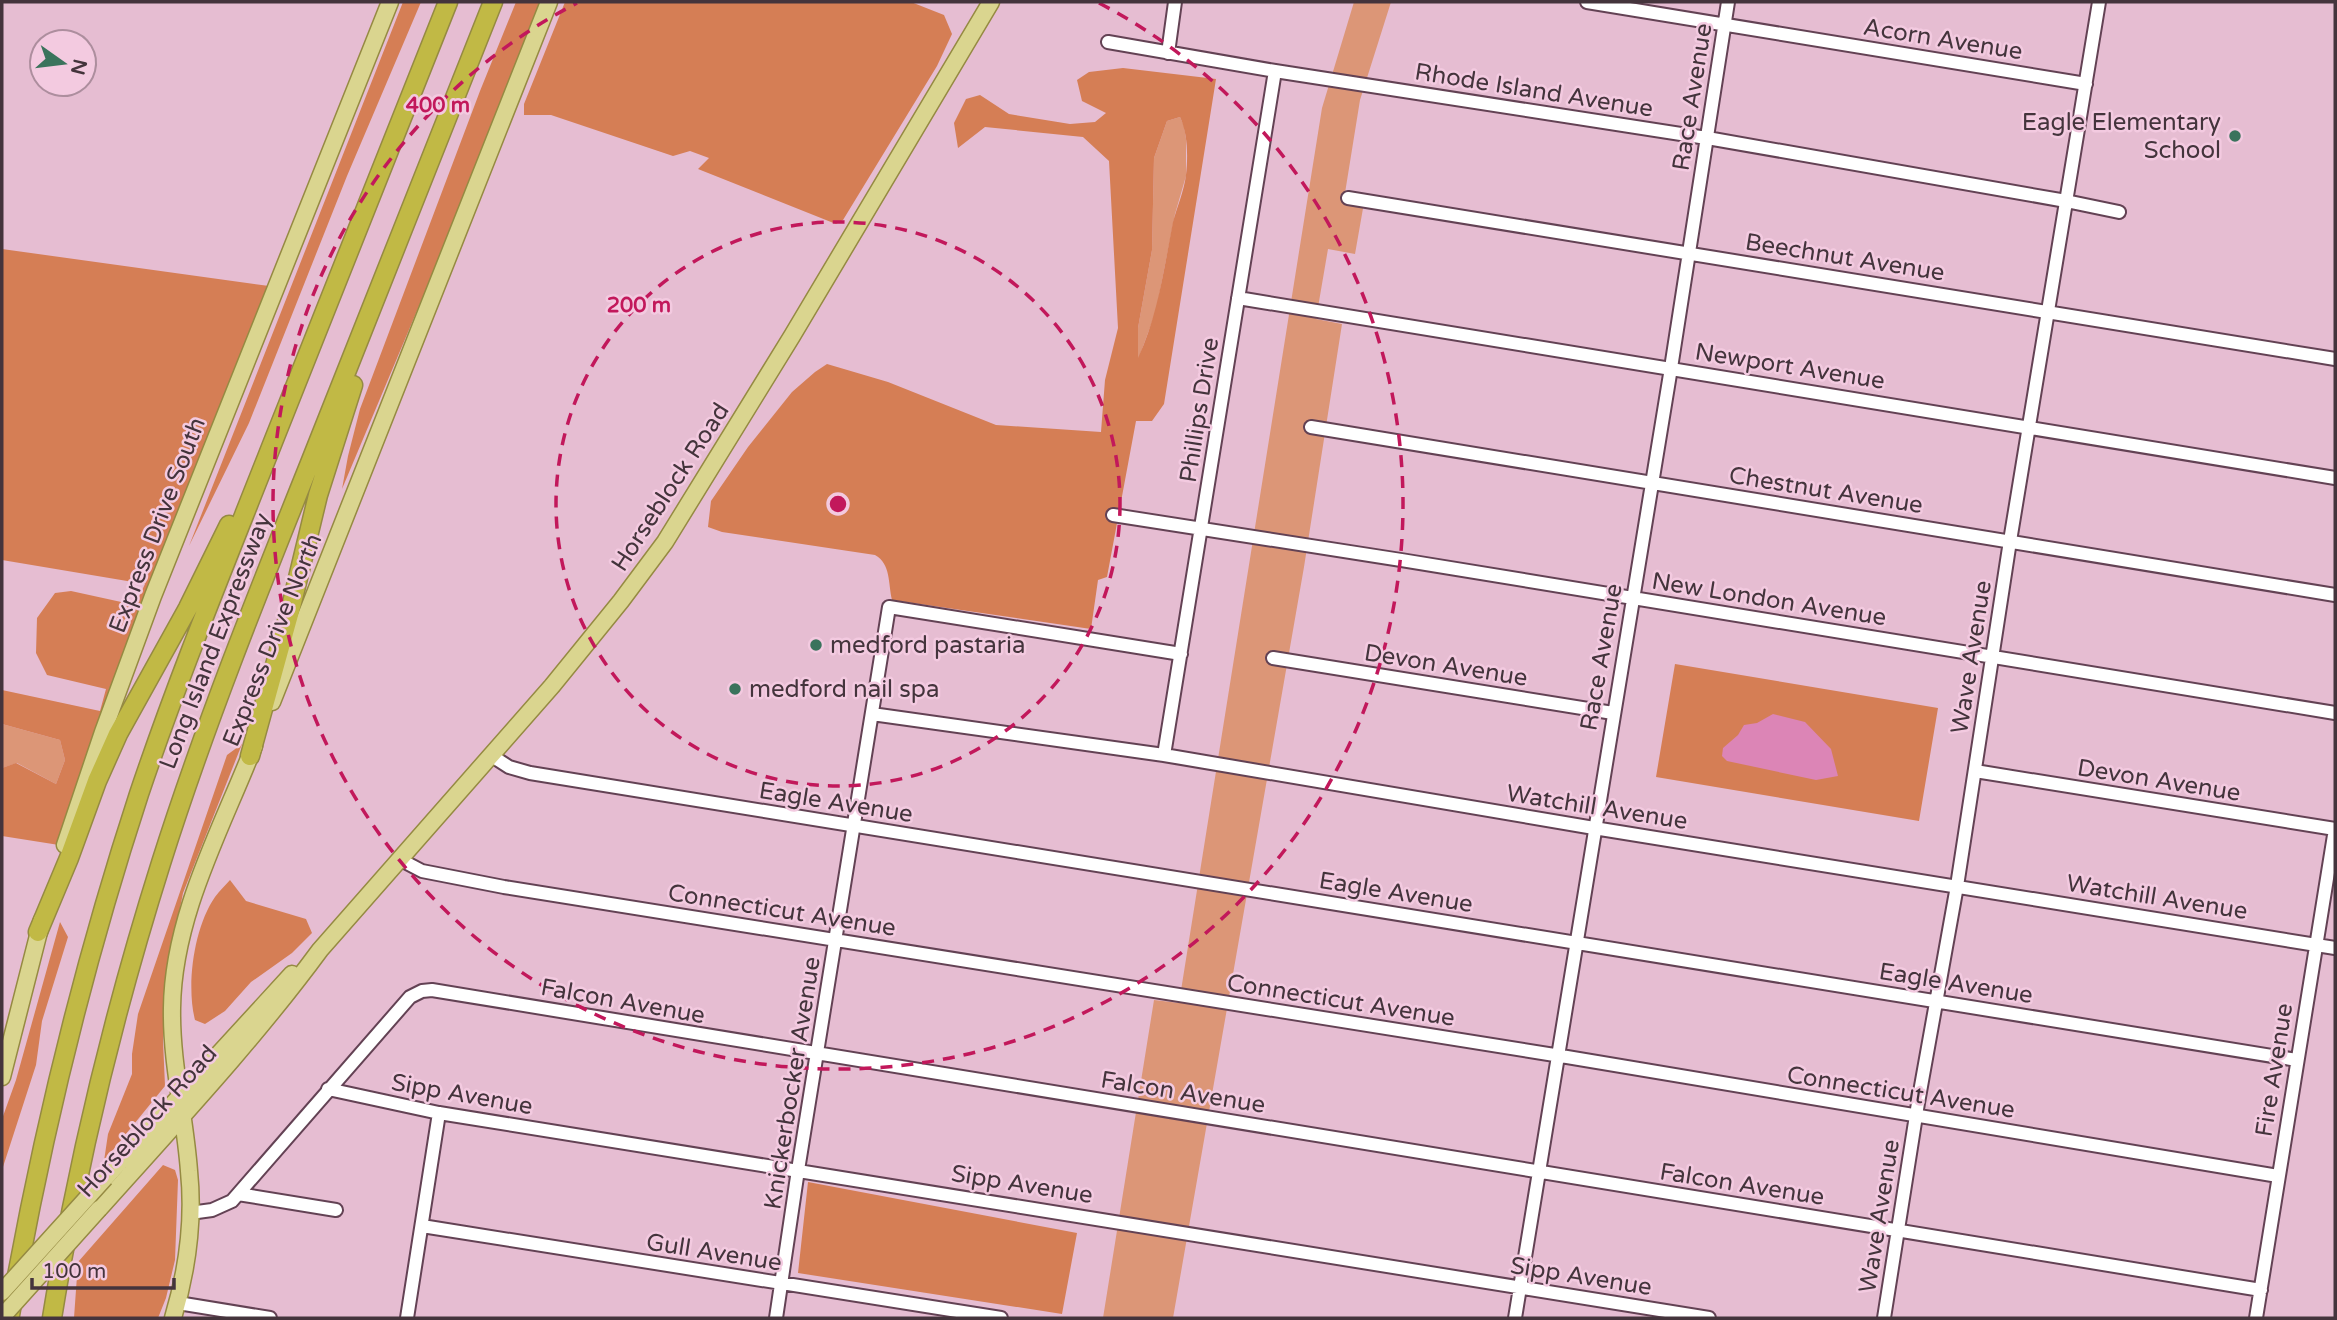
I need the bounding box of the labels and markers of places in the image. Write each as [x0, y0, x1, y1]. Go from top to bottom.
place label: Eagle Elementary School [2022, 108, 2221, 165]
marker: Eagle Elementary School [2227, 128, 2243, 144]
centre of rings [826, 492, 850, 516]
place label: medford pastaria [830, 631, 1025, 660]
marker: medford pastaria [808, 637, 824, 653]
place label: medford nail spa [749, 675, 940, 704]
marker: medford nail spa [727, 681, 743, 697]

